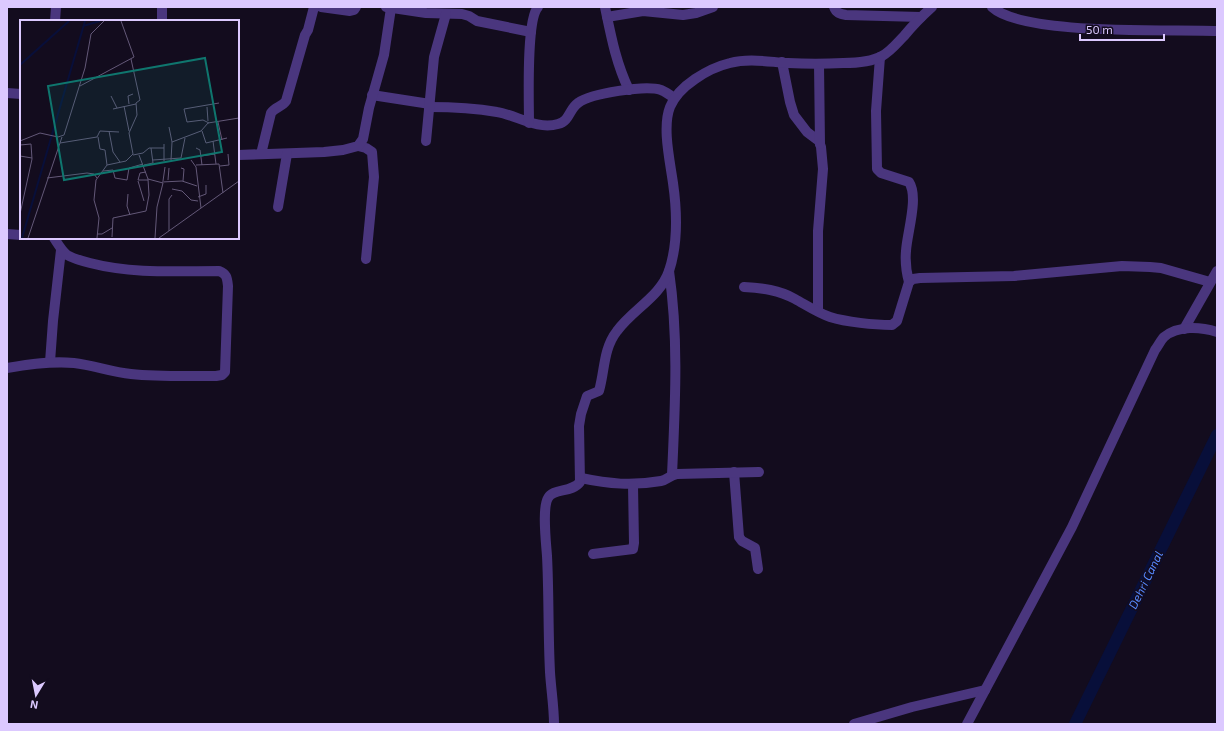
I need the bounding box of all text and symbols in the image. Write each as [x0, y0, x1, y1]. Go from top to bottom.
scale bar [1080, 16, 1164, 42]
inset map [20, 20, 239, 239]
text: 50 m [1086, 22, 1113, 36]
water label: Dehri Canal [1125, 548, 1165, 611]
north arrow [16, 675, 56, 715]
text: N [29, 698, 39, 712]

